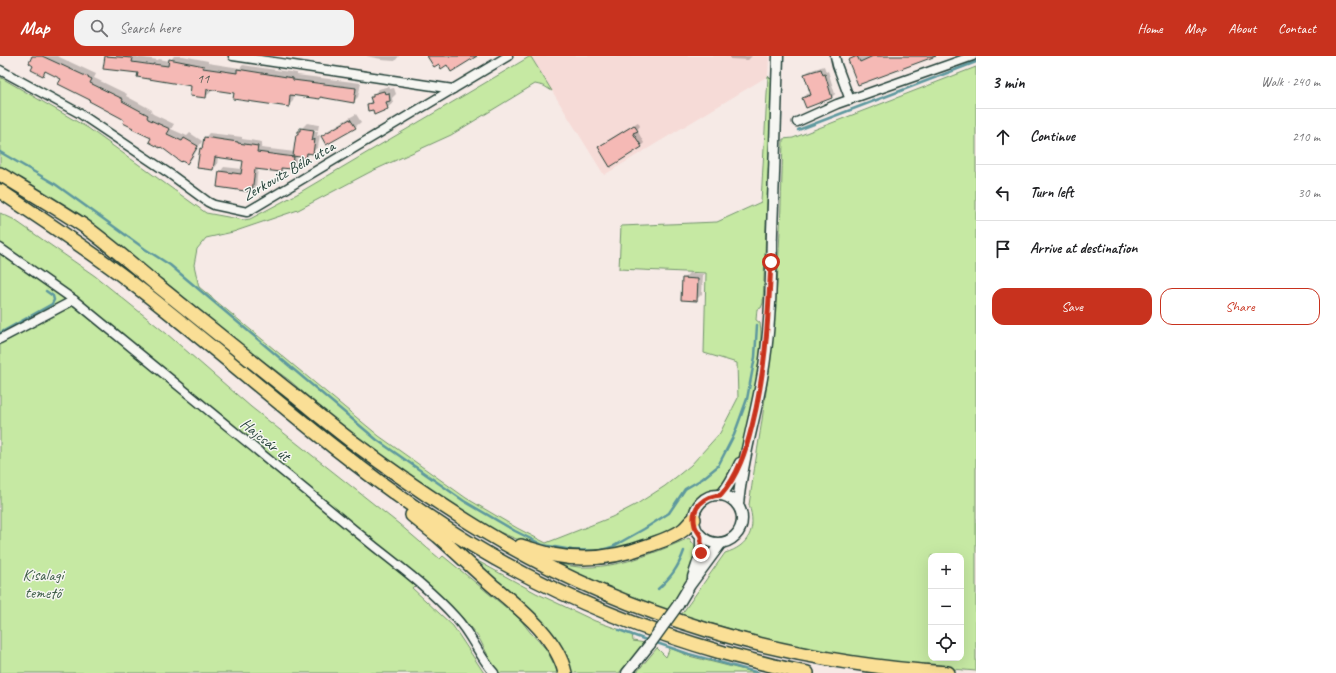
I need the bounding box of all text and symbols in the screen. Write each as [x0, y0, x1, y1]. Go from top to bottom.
search box [74, 10, 354, 46]
text: Map [20, 16, 50, 40]
icon: search [88, 17, 110, 39]
text: Search here [120, 19, 181, 38]
text: Home [1137, 20, 1163, 37]
text: Map [1185, 20, 1206, 37]
text: About [1228, 20, 1256, 37]
text: Contact [1278, 20, 1316, 37]
house number: 11 [197, 70, 210, 87]
text: 3 min [992, 72, 1025, 93]
text: Walk · 240 m [1261, 74, 1320, 90]
icon: ahead [992, 126, 1014, 148]
text: Continue [1030, 127, 1075, 146]
text: 210 m [1292, 129, 1320, 145]
street label: Zerkovitz Béla utca [239, 136, 340, 205]
icon: left [992, 182, 1014, 204]
text: Turn left [1030, 183, 1073, 202]
text: 30 m [1298, 185, 1320, 201]
icon: arrive [992, 238, 1014, 260]
text: Arrive at destination [1030, 239, 1137, 258]
route start [762, 253, 780, 271]
button: Save [992, 288, 1152, 325]
button: Share [1160, 288, 1320, 325]
street label: Hajcsár út [236, 414, 296, 467]
route end [692, 544, 710, 562]
map controls [928, 553, 964, 661]
button: + [928, 553, 964, 589]
park label: Kisalagi temető [23, 565, 65, 603]
button: − [928, 589, 964, 625]
button: locate [928, 625, 964, 661]

